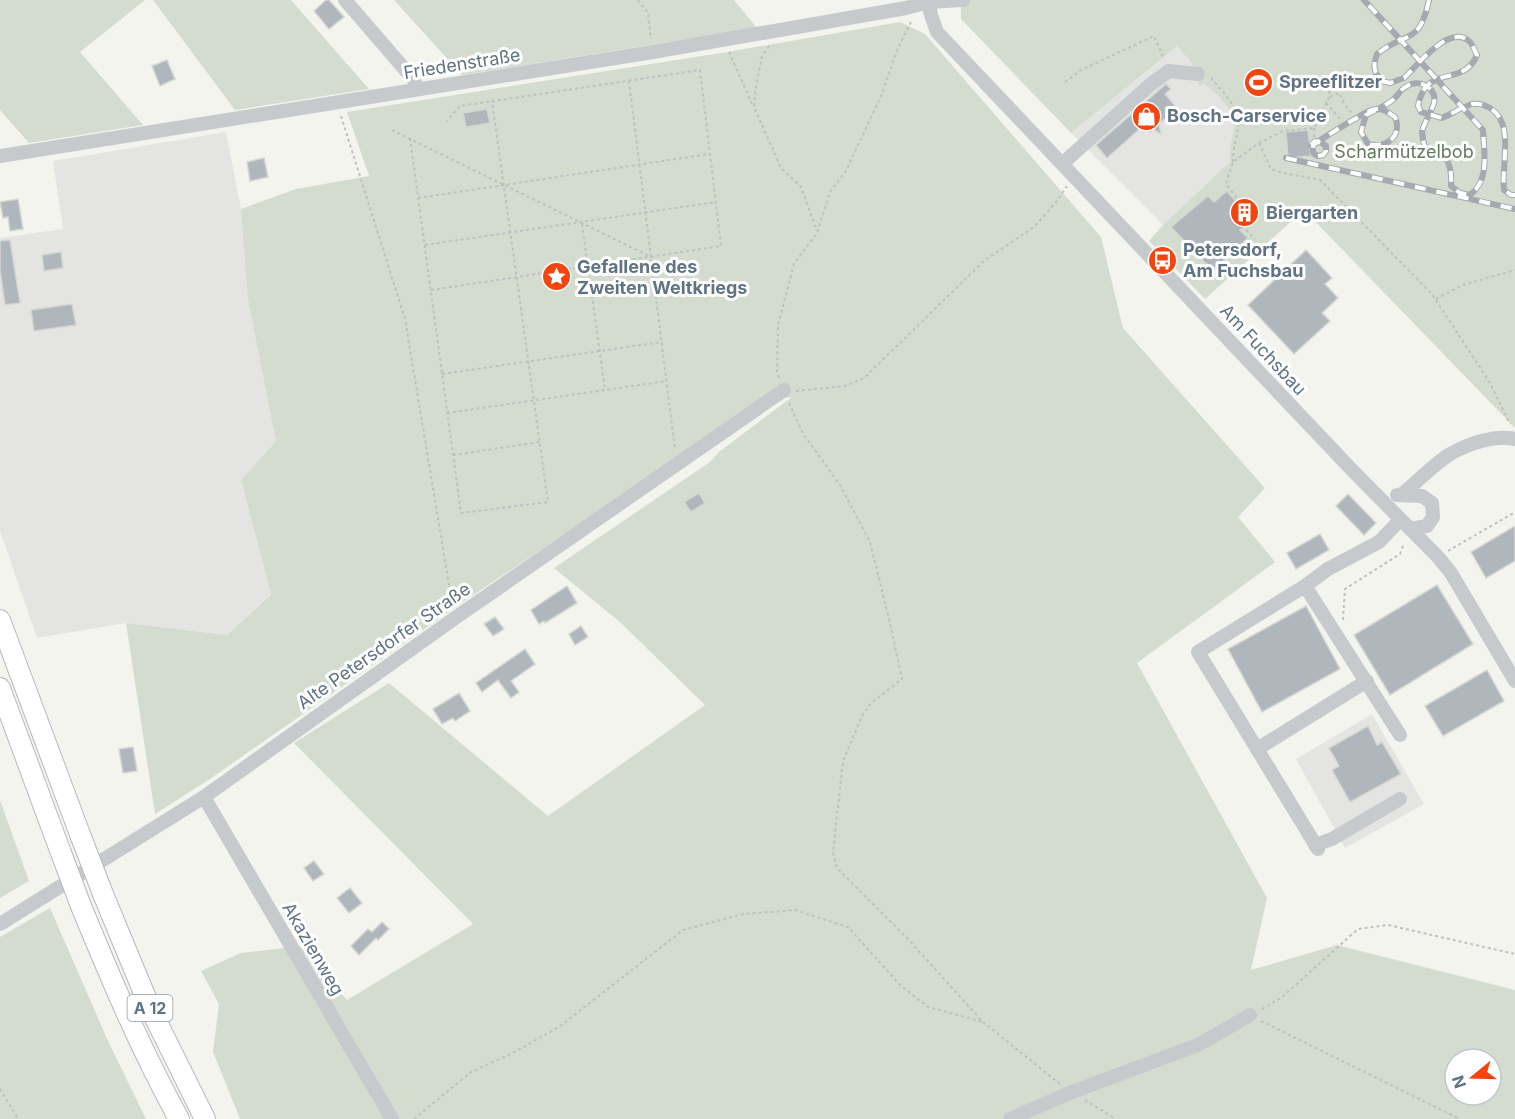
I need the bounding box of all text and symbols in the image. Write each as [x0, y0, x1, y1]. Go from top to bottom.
street label: Friedenstraße [402, 44, 522, 83]
sports icon: Spreeflitzer [1242, 66, 1274, 98]
place label: Spreeflitzer [1279, 71, 1382, 92]
shop icon: Bosch-Carservice [1130, 100, 1162, 132]
place label: Bosch-Carservice [1167, 105, 1327, 126]
park label: Scharmützelbob [1334, 141, 1474, 162]
building icon: Biergarten [1229, 197, 1261, 229]
place label: Biergarten [1266, 202, 1358, 223]
place label: Petersdorf, Am Fuchsbau [1183, 239, 1303, 281]
bus stop icon: Petersdorf, Am Fuchsbau [1146, 244, 1178, 276]
place label: Gefallene des Zweiten Weltkriegs [577, 256, 747, 298]
place icon: Gefallene des Zweiten Weltkriegs [540, 261, 572, 293]
street label: Am Fuchsbau [1216, 300, 1311, 399]
street label: Alte Petersdorfer Straße [293, 578, 474, 713]
street label: Akazienweg [278, 899, 348, 999]
road number: A 12 [128, 995, 172, 1021]
north arrow [1443, 1047, 1503, 1107]
text: N [1447, 1073, 1470, 1091]

